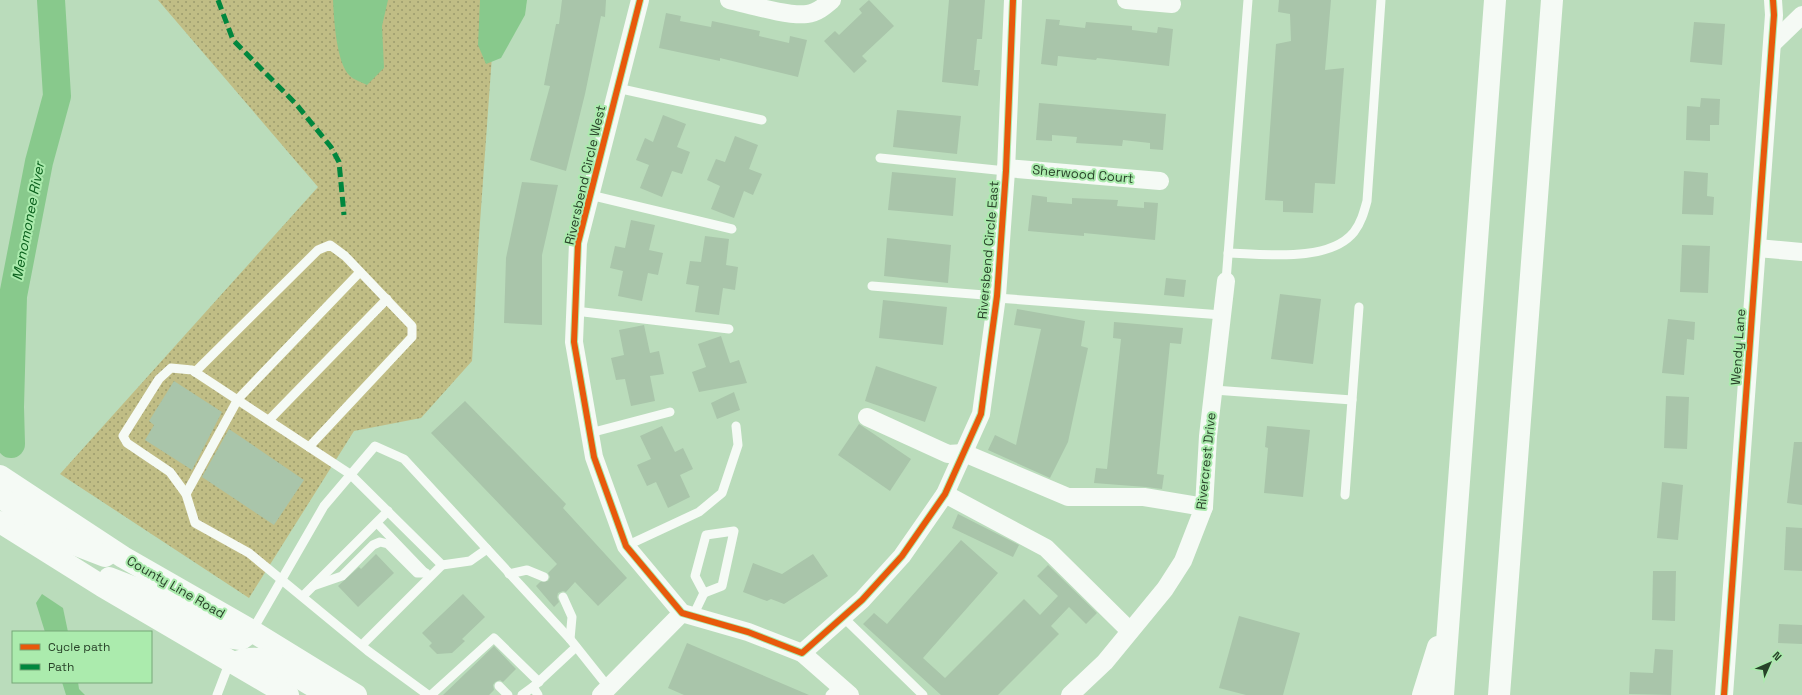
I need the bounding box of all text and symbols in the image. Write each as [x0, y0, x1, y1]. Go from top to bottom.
street label: Riversbend Circle West [561, 103, 609, 247]
water label: Menomonee River [8, 159, 49, 282]
street label: Sherwood Court [1032, 161, 1134, 187]
street label: Riversbend Circle East [973, 180, 1003, 320]
street label: Wendy Lane [1727, 308, 1749, 386]
street label: Rivercrest Drive [1192, 411, 1220, 511]
street label: County Line Road [124, 552, 228, 622]
legend [12, 631, 152, 683]
text: Cycle path [48, 639, 110, 655]
north arrow [1750, 643, 1790, 683]
text: N [1770, 648, 1785, 663]
text: Path [48, 659, 74, 675]

